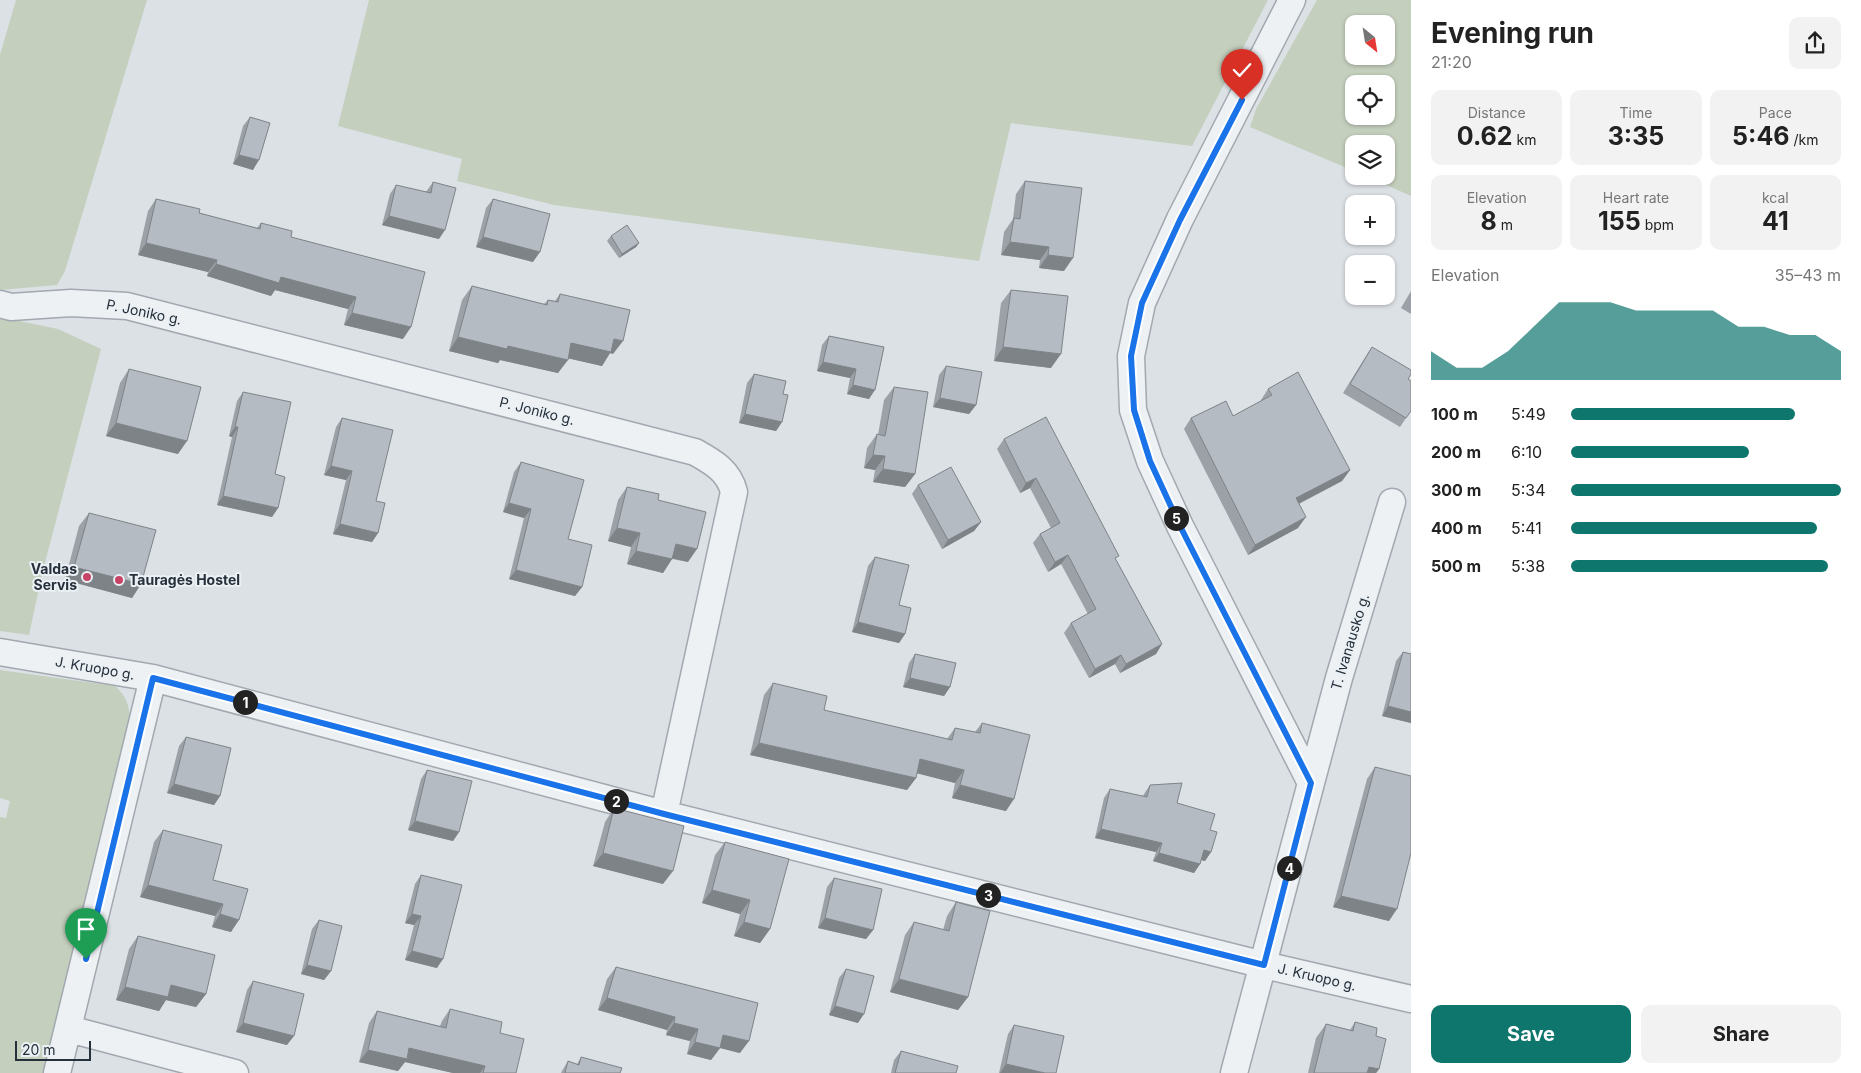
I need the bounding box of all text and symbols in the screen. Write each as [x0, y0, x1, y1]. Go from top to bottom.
north arrow [1345, 15, 1395, 65]
map controls [1345, 15, 1395, 305]
text: Evening run [1431, 16, 1594, 50]
button: share [1789, 17, 1841, 69]
pin [1221, 49, 1263, 100]
text: 21:20 [1431, 52, 1472, 72]
icon: check [1228, 56, 1256, 84]
button: locate [1345, 75, 1395, 125]
text: Distance [1468, 104, 1526, 121]
text: Time [1620, 104, 1652, 121]
text: Pace [1759, 104, 1792, 121]
text: 0.62 [1457, 121, 1513, 151]
text: 3:35 [1608, 121, 1664, 151]
text: 5:46 [1732, 121, 1790, 151]
text: km [1513, 131, 1536, 148]
text: /km [1790, 131, 1819, 148]
button: layers [1345, 135, 1395, 185]
text: Elevation [1467, 189, 1527, 206]
text: Heart rate [1603, 189, 1669, 206]
text: kcal [1762, 189, 1789, 206]
button: + [1345, 195, 1395, 245]
text: 8 [1480, 206, 1497, 236]
text: 155 [1598, 206, 1641, 236]
text: 41 [1762, 206, 1789, 236]
text: m [1497, 216, 1513, 233]
text: bpm [1641, 216, 1674, 233]
button: − [1345, 255, 1395, 305]
text: Elevation [1431, 265, 1500, 285]
text: 35–43 m [1775, 265, 1841, 285]
street label: P. Joniko g. [105, 295, 183, 328]
street label: P. Joniko g. [498, 393, 576, 428]
text: 100 m [1431, 404, 1478, 424]
text: 5:49 [1511, 404, 1546, 424]
text: 200 m [1431, 442, 1481, 462]
text: 6:10 [1511, 442, 1542, 462]
text: 300 m [1431, 480, 1481, 500]
text: 5:34 [1511, 480, 1546, 500]
pin: 5 [1164, 506, 1188, 530]
text: 5 [1172, 510, 1181, 527]
text: 400 m [1431, 518, 1482, 538]
text: 5:41 [1511, 518, 1542, 538]
text: 500 m [1431, 556, 1481, 576]
text: 5:38 [1511, 556, 1545, 576]
place label: Valdas Servis [31, 560, 77, 593]
marker: Valdas Servis [81, 571, 93, 583]
place label: Tauragės Hostel [129, 571, 240, 588]
marker: Tauragės Hostel [113, 574, 125, 586]
street label: T. Ivanausko g. [1327, 591, 1372, 692]
street label: J. Kruopo g. [54, 652, 136, 683]
pin: 1 [232, 690, 258, 714]
text: 1 [242, 694, 249, 711]
pin: 2 [604, 788, 628, 814]
text: 2 [612, 793, 621, 810]
pin: 4 [1276, 856, 1302, 880]
text: 4 [1285, 860, 1294, 877]
pin: 3 [976, 882, 1000, 908]
text: 3 [984, 887, 993, 904]
pin [65, 908, 107, 959]
icon: arrive [72, 915, 100, 943]
street label: J. Kruopo g. [1276, 959, 1358, 994]
button: Save [1431, 1005, 1631, 1063]
button: Share [1641, 1005, 1841, 1063]
scale bar [15, 1038, 91, 1061]
text: 20 m [22, 1041, 56, 1058]

